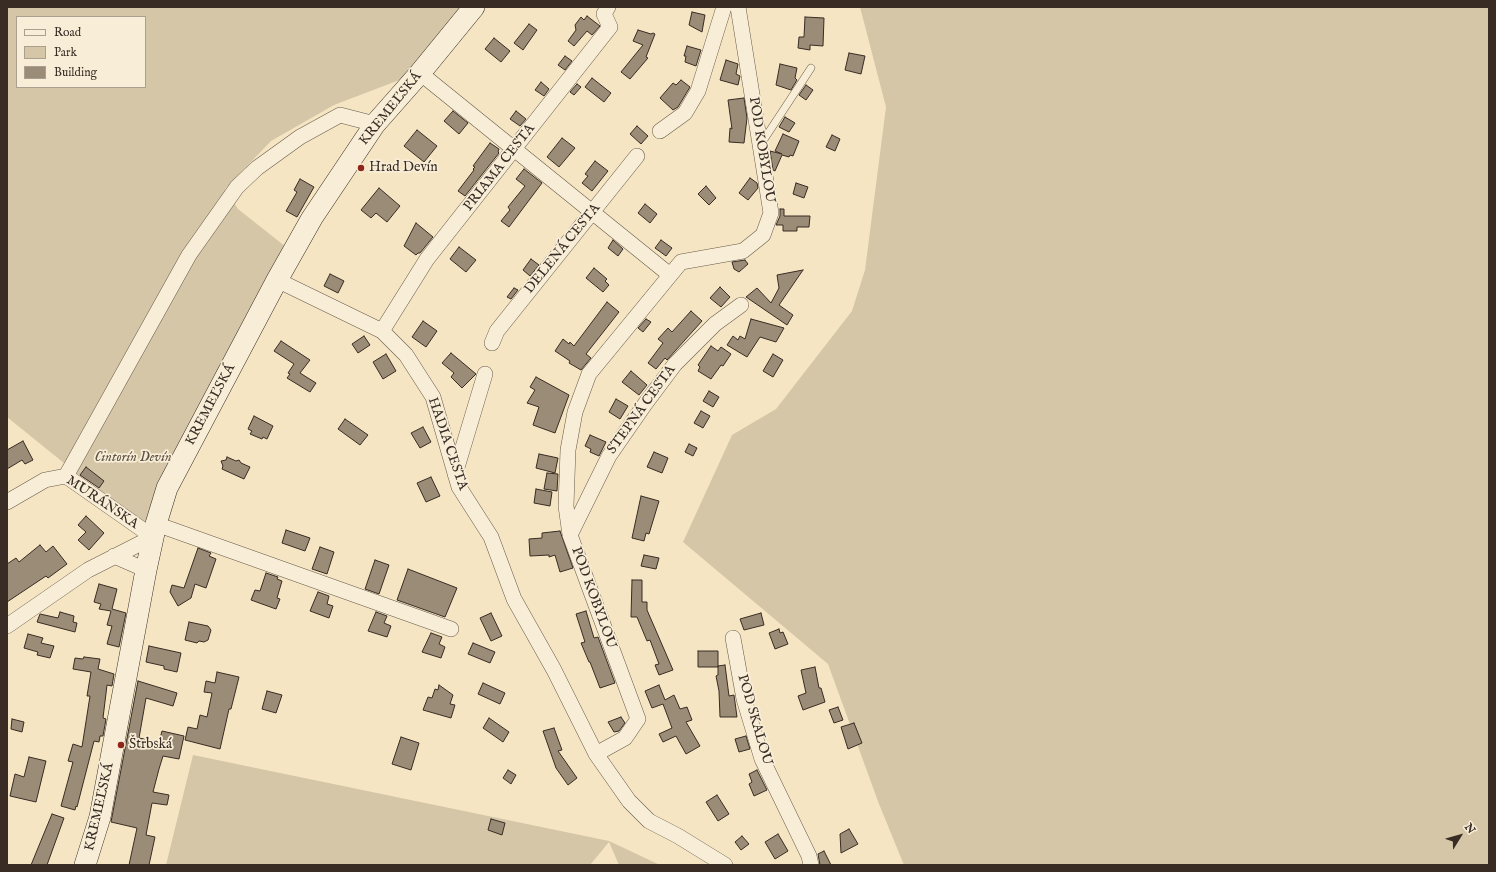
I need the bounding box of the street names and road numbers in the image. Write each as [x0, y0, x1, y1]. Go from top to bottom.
street label: KREMEĽSKÁ [356, 69, 426, 149]
street label: POD KOBYLOU [744, 96, 778, 204]
street label: PRIAMA CESTA [461, 121, 539, 215]
street label: DELENÁ CESTA [522, 201, 604, 297]
street label: KREMEĽSKÁ [182, 361, 240, 449]
street label: STEPNÁ CESTA [604, 362, 680, 458]
street label: HADIA CESTA [423, 395, 471, 493]
street label: MURÁNSKA [63, 473, 141, 533]
street label: POD KOBYLOU [567, 545, 619, 651]
street label: POD SKALOU [733, 673, 775, 767]
street label: KREMEĽSKÁ [82, 761, 118, 853]

